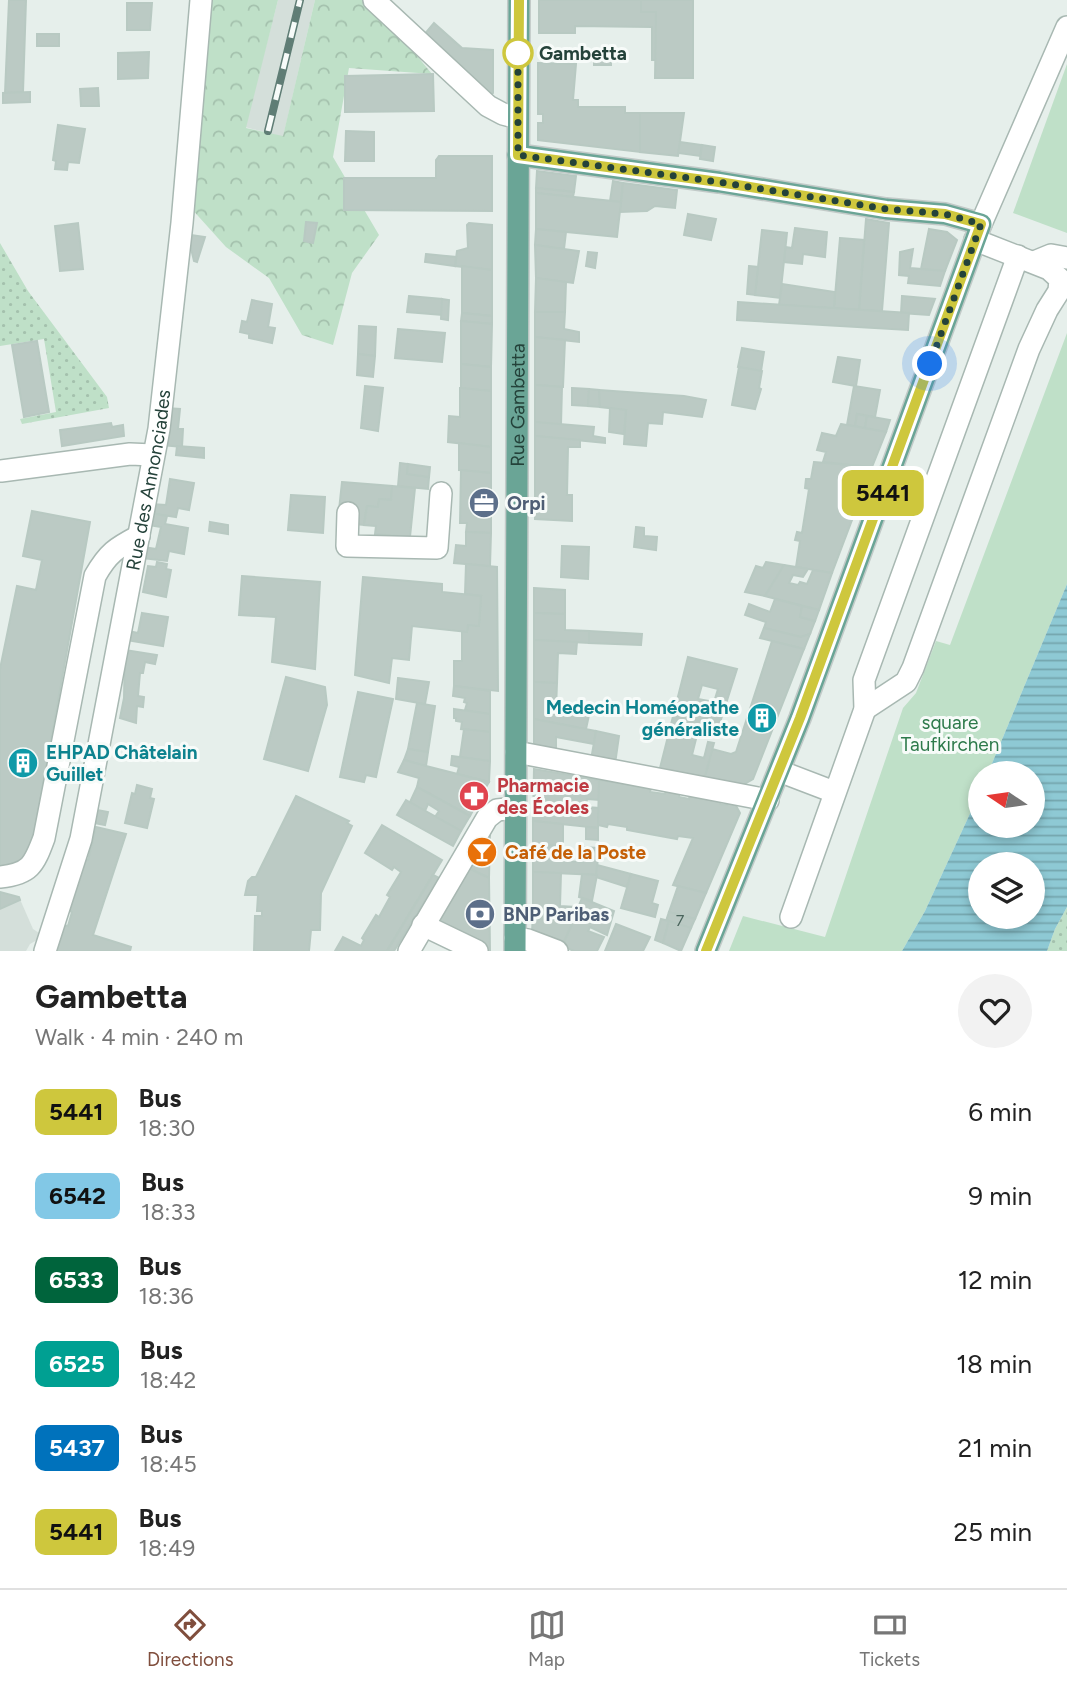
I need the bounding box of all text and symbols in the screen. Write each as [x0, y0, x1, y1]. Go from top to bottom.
marker: Gambetta [503, 38, 533, 68]
place label: Gambetta [539, 42, 627, 65]
street label: Rue Gambetta [506, 343, 529, 467]
your location [912, 346, 947, 381]
street label: Rue des Annonciades [121, 388, 175, 572]
line badge: 5441 [834, 470, 932, 516]
text: 5441 [856, 478, 910, 507]
office icon: Orpi [467, 486, 501, 520]
place label: Orpi [507, 492, 546, 515]
place label: Medecin Homéopathe généraliste [546, 696, 739, 741]
building icon: Medecin Homéopathe généraliste [745, 701, 779, 735]
park label: square Taufkirchen [901, 711, 999, 756]
place label: EHPAD Châtelain Guillet [46, 741, 198, 786]
building icon: EHPAD Châtelain Guillet [6, 746, 40, 780]
north arrow [968, 761, 1045, 838]
map controls [968, 761, 1045, 929]
place label: Pharmacie des Écoles [497, 774, 590, 819]
pharmacy icon: Pharmacie des Écoles [457, 779, 491, 813]
bar icon: Café de la Poste [465, 835, 499, 869]
place label: Café de la Poste [505, 841, 647, 864]
button: layers [968, 852, 1045, 929]
bank icon: BNP Paribas [463, 897, 497, 931]
place label: BNP Paribas [503, 903, 609, 926]
house number: 7 [676, 911, 685, 930]
button: heart [958, 974, 1032, 1048]
text: Gambetta [35, 977, 188, 1016]
text: Walk · 4 min · 240 m [35, 1023, 243, 1051]
text: Bus [138, 1082, 181, 1114]
text: 6 min [968, 1096, 1032, 1128]
text: 5441 [49, 1097, 103, 1126]
text: 18:30 [138, 1114, 195, 1142]
text: Bus [141, 1166, 184, 1198]
text: 9 min [968, 1180, 1032, 1212]
text: 6542 [49, 1181, 106, 1210]
text: 18:33 [141, 1198, 195, 1226]
text: Bus [139, 1250, 181, 1282]
text: 12 min [958, 1264, 1032, 1296]
text: 6533 [49, 1265, 104, 1294]
text: 18:36 [139, 1282, 194, 1310]
text: Bus [140, 1334, 183, 1366]
text: 18 min [956, 1348, 1032, 1380]
text: 6525 [49, 1349, 105, 1378]
text: 18:42 [140, 1366, 196, 1394]
text: Bus [140, 1418, 183, 1450]
text: 21 min [958, 1432, 1032, 1464]
text: 5437 [49, 1433, 105, 1462]
text: 18:45 [140, 1450, 197, 1478]
text: Bus [138, 1502, 181, 1534]
text: 25 min [953, 1516, 1032, 1548]
text: 5441 [49, 1517, 103, 1546]
text: 18:49 [138, 1534, 195, 1562]
tab: Directions [147, 1606, 234, 1671]
tab: Map [528, 1606, 566, 1671]
tab: Tickets [859, 1606, 920, 1671]

